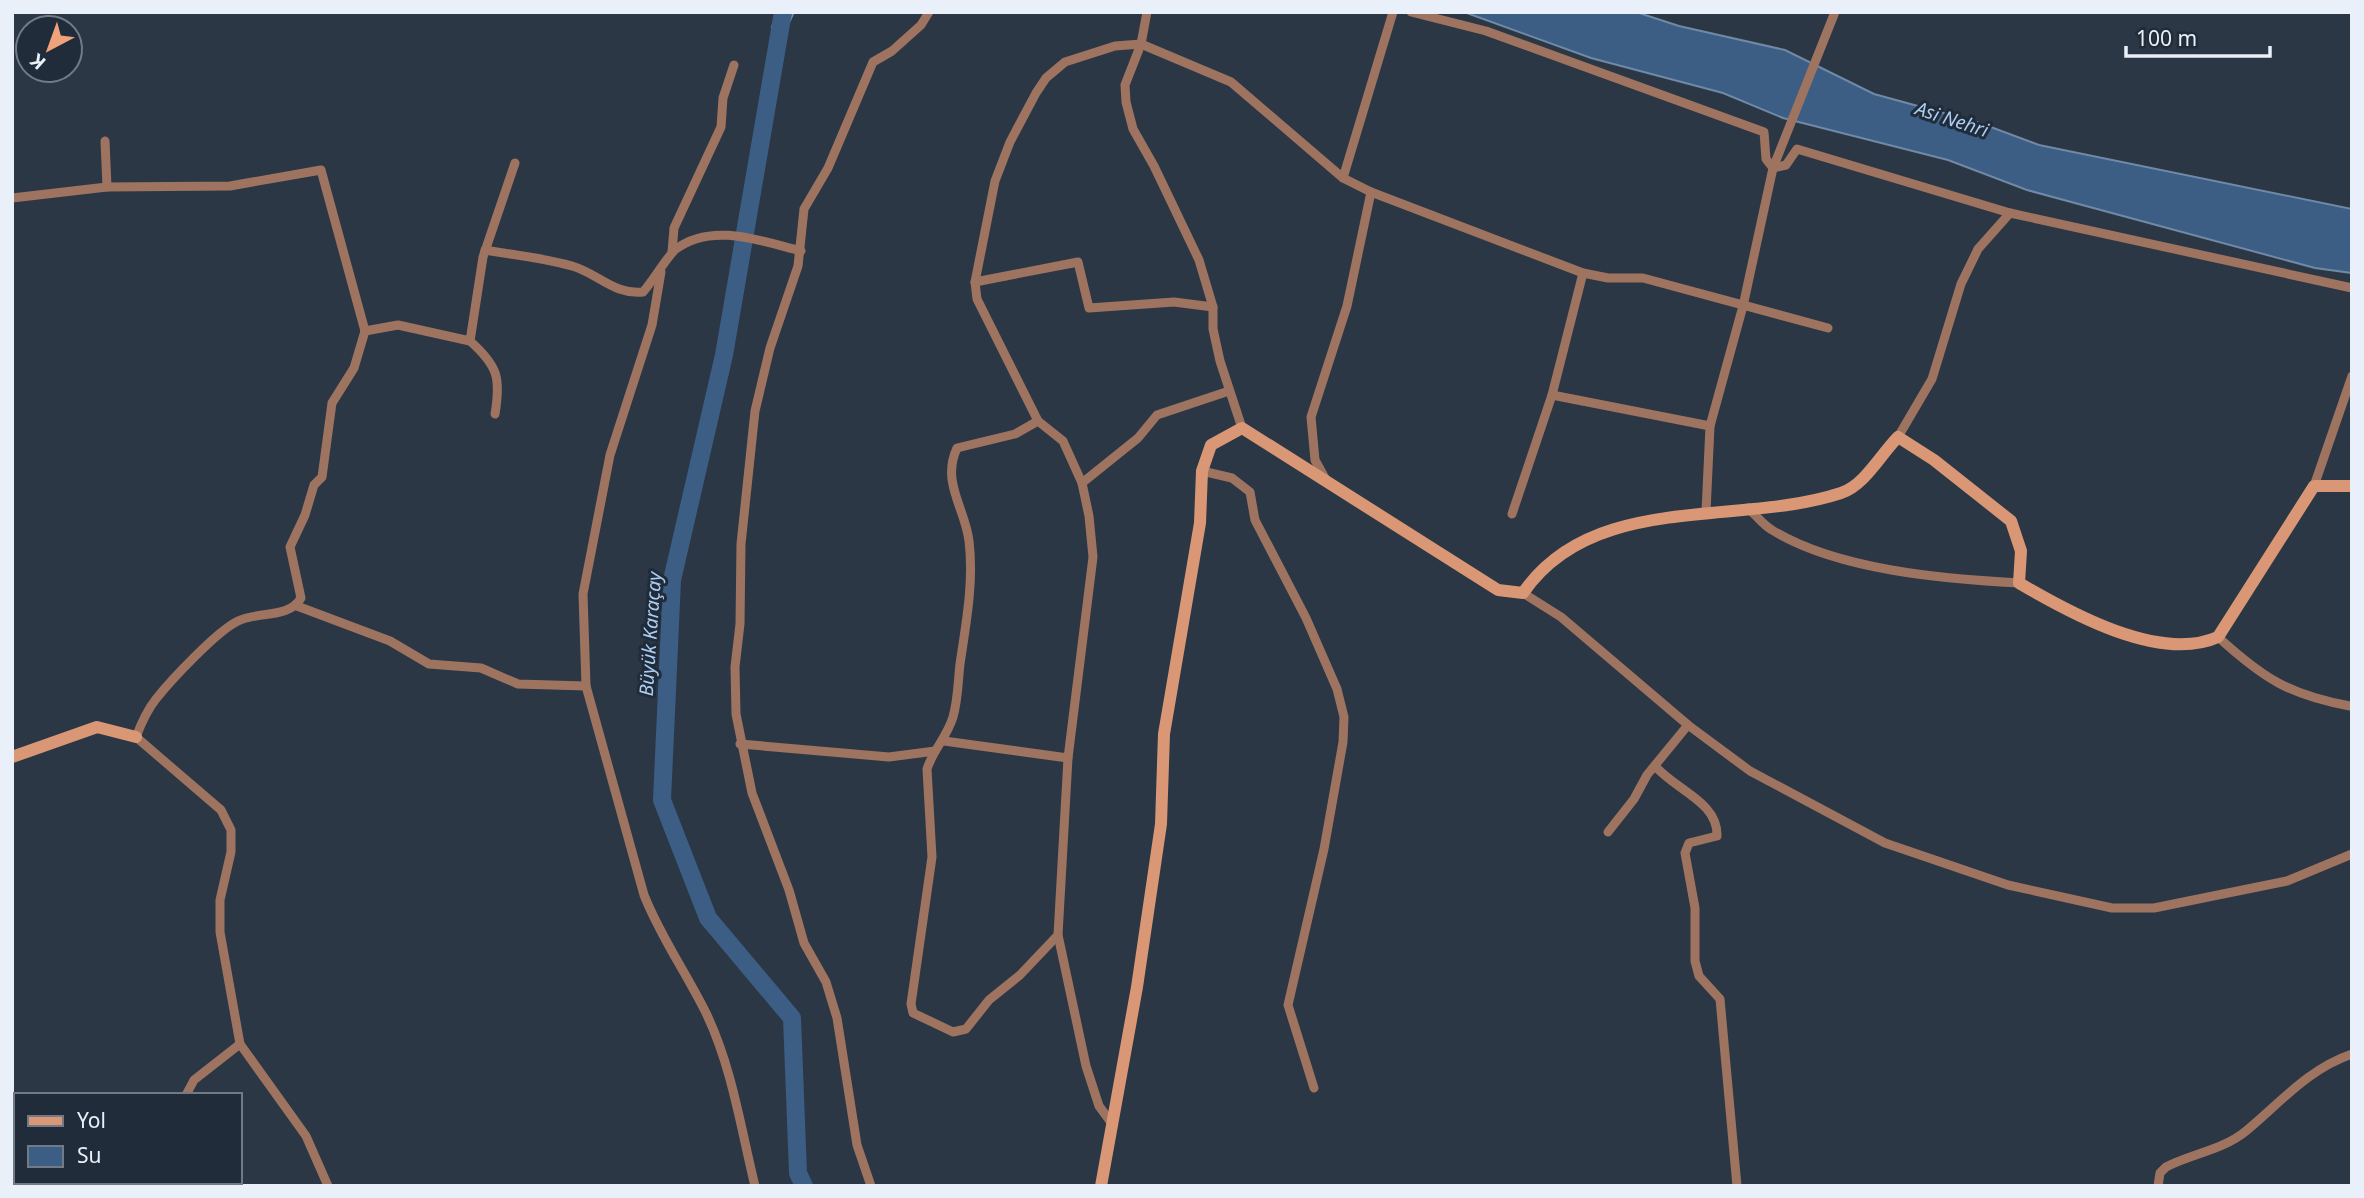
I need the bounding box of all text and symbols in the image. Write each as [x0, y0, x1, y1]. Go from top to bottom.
north arrow [14, 14, 84, 84]
scale bar [2126, 14, 2270, 58]
text: 100 m [2136, 24, 2197, 52]
text: K [24, 48, 51, 76]
water label: Asi Nehri [1910, 94, 1993, 143]
water label: Büyük Karaçay [633, 570, 667, 697]
legend [14, 1093, 242, 1184]
text: Yol [77, 1106, 106, 1134]
text: Su [77, 1141, 102, 1169]

